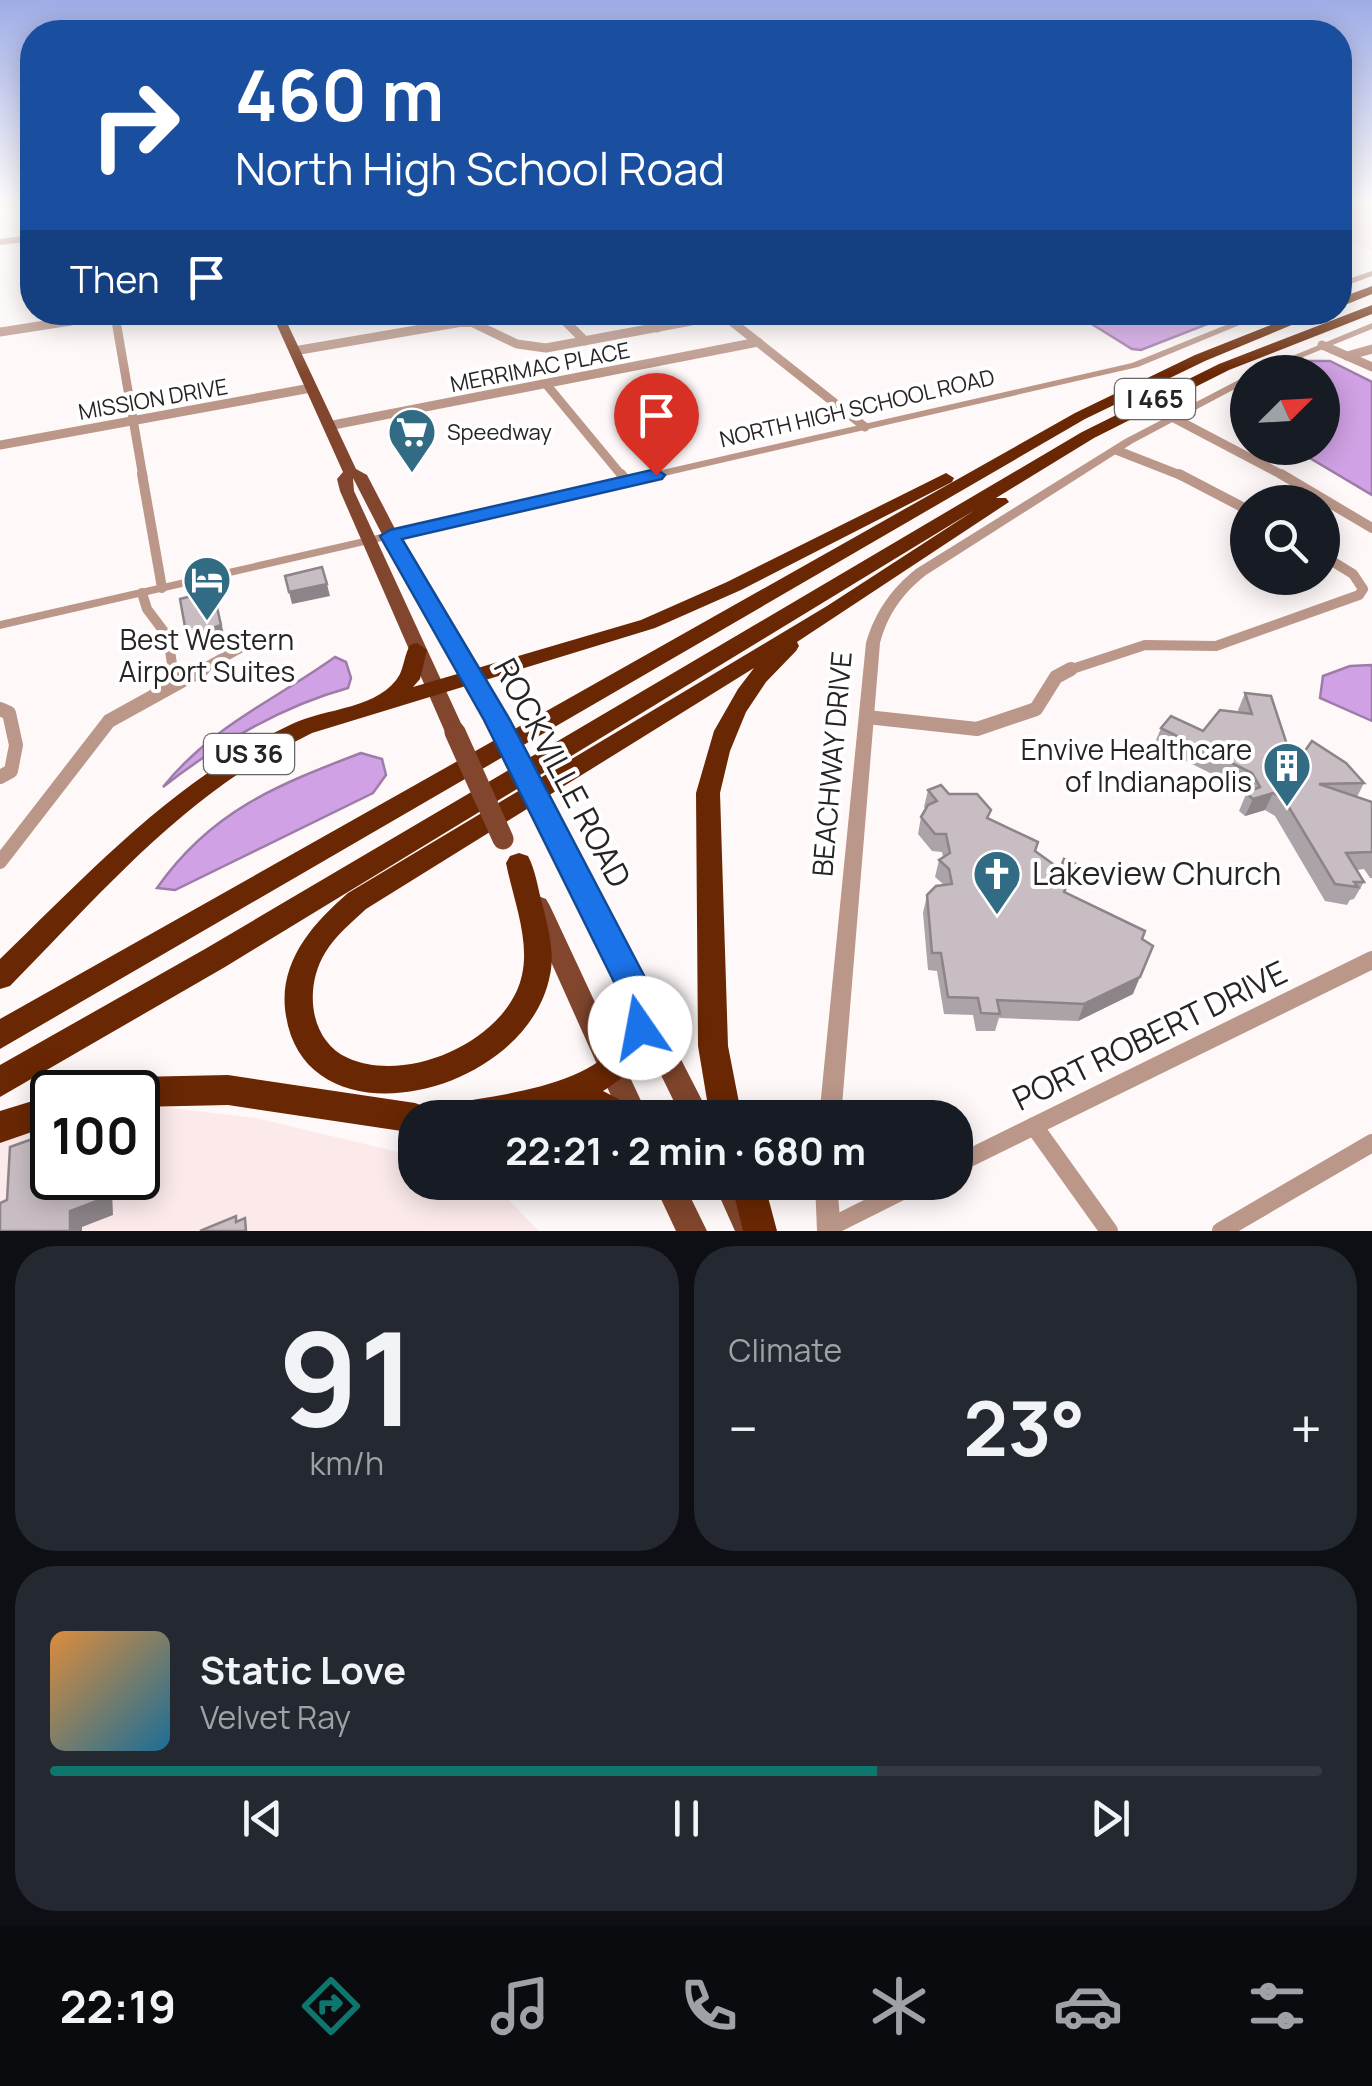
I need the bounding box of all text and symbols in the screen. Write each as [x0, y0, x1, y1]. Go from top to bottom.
text: 460 m [235, 46, 444, 142]
icon: right [70, 60, 200, 190]
text: North High School Road [235, 137, 725, 199]
icon: arrive [179, 250, 234, 305]
text: Then [70, 252, 159, 304]
street label: MERRIMAC PLACE [448, 335, 632, 399]
north arrow [1230, 355, 1340, 465]
map controls [1230, 355, 1340, 595]
street label: NORTH HIGH SCHOOL ROAD [717, 362, 997, 454]
street label: MISSION DRIVE [76, 371, 230, 427]
pin [614, 373, 699, 476]
road number: I 465 [1115, 379, 1195, 419]
icon: arrive [629, 388, 684, 443]
supermarket icon: Speedway [386, 406, 438, 474]
place label: Speedway [447, 417, 552, 447]
button: search [1230, 485, 1340, 595]
hotel icon: Best Western Airport Suites [181, 554, 233, 622]
place label: Best Western Airport Suites [119, 620, 295, 690]
street label: ROCKVILLE ROAD [484, 650, 642, 895]
street label: BEACHWAY DRIVE [802, 650, 860, 878]
place label: Envive Healthcare of Indianapolis [1021, 730, 1252, 800]
road number: US 36 [204, 734, 294, 774]
building icon: Envive Healthcare of Indianapolis [1261, 740, 1313, 808]
church icon: Lakeview Church [971, 848, 1023, 916]
place label: Lakeview Church [1032, 851, 1281, 895]
street label: PORT ROBERT DRIVE [1005, 950, 1294, 1121]
position arrow [588, 976, 692, 1080]
speed limit sign: 100 [30, 1070, 160, 1200]
text: 22:21 · 2 min · 680 m [505, 1124, 866, 1176]
text: 91 [278, 1287, 416, 1465]
text: Climate [729, 1328, 842, 1372]
text: 23° [963, 1376, 1085, 1479]
text: − [729, 1390, 758, 1466]
text: + [1290, 1390, 1322, 1466]
text: km/h [310, 1441, 384, 1485]
text: Static Love [200, 1643, 406, 1695]
text: Velvet Ray [200, 1695, 351, 1739]
icon: previous [235, 1791, 290, 1846]
icon: pause [659, 1791, 714, 1846]
icon: next [1083, 1791, 1138, 1846]
icon: directions [296, 1971, 366, 2041]
icon: music [485, 1971, 555, 2041]
icon: phone [674, 1971, 744, 2041]
icon: climate [864, 1971, 934, 2041]
icon: car [1053, 1971, 1123, 2041]
icon: filters [1242, 1971, 1312, 2041]
text: 22:19 [60, 1975, 176, 2037]

